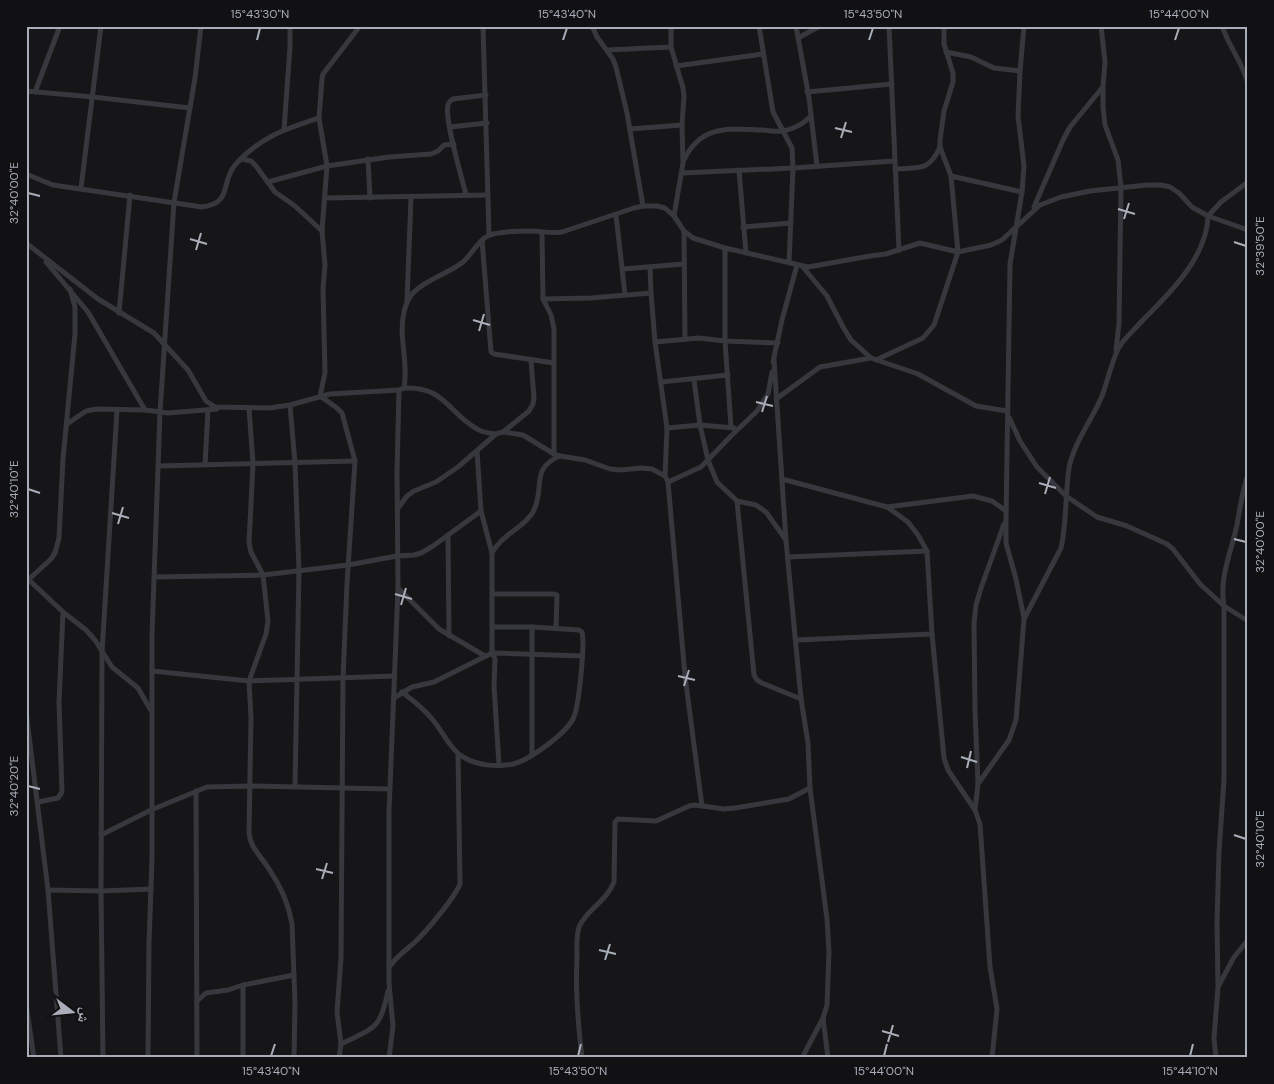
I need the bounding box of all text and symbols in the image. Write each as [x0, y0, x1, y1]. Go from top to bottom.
text: 15°43'30"N [231, 6, 289, 22]
text: 15°43'40"N [538, 6, 596, 22]
text: 15°43'50"N [844, 6, 902, 22]
text: 15°44'00"N [1149, 6, 1209, 22]
text: 32°40'00"E [6, 162, 22, 224]
text: 32°39'50"E [1252, 216, 1268, 276]
text: 32°40'10"E [6, 460, 22, 518]
text: 32°40'00"E [1252, 511, 1268, 573]
text: 32°40'20"E [6, 755, 22, 816]
text: 32°40'10"E [1252, 810, 1268, 868]
north arrow [48, 986, 98, 1036]
text: ش [74, 1006, 95, 1025]
text: 15°43'40"N [242, 1063, 300, 1079]
text: 15°43'50"N [549, 1063, 607, 1079]
text: 15°44'00"N [854, 1063, 914, 1079]
text: 15°44'10"N [1162, 1063, 1218, 1079]

